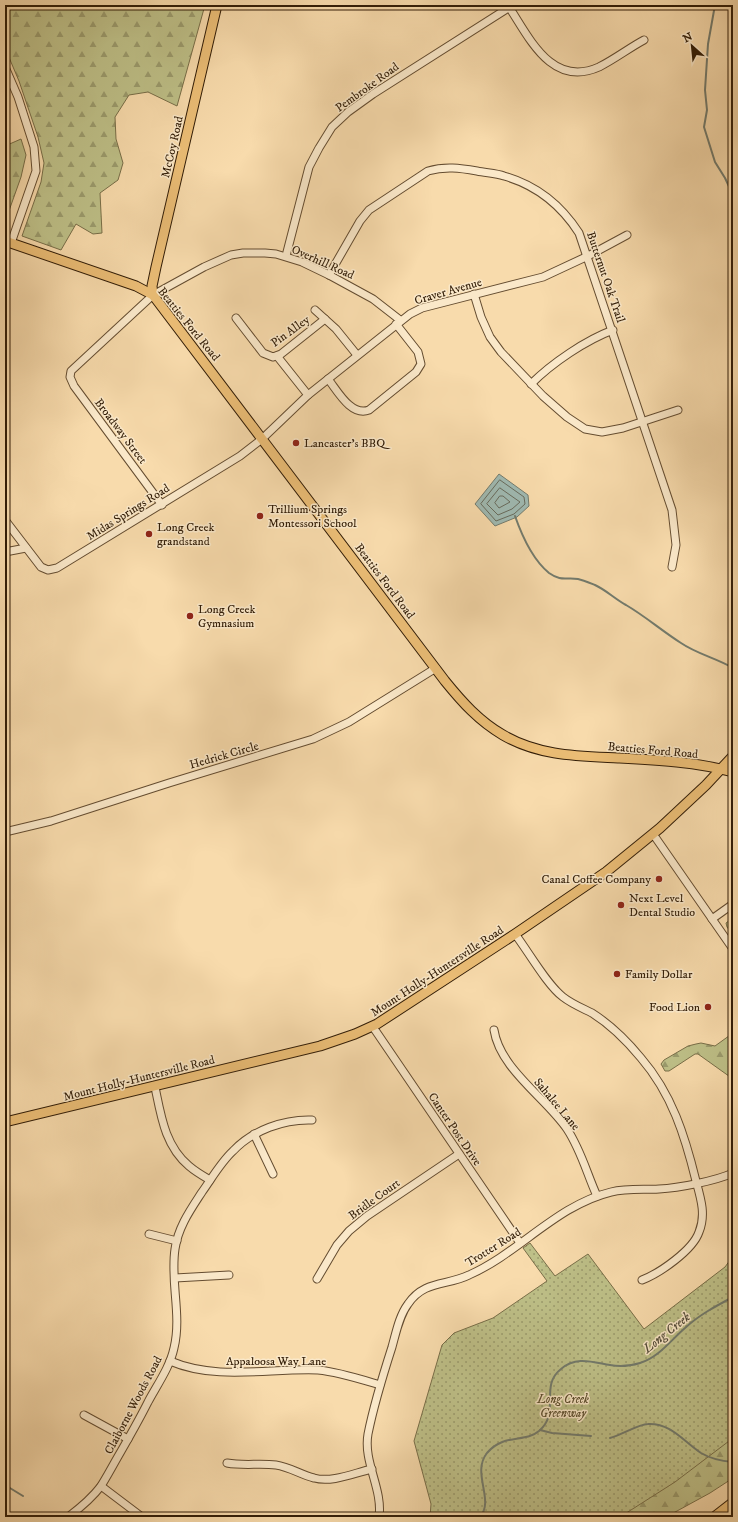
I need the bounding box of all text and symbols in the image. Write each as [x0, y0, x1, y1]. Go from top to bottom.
north arrow [672, 26, 712, 66]
text: N [681, 30, 695, 46]
street label: Pembroke Road [333, 59, 402, 115]
street label: McCoy Road [158, 115, 187, 179]
street label: Butternut Oak Trail [583, 230, 628, 325]
street label: Overhill Road [289, 242, 357, 283]
street label: Craver Avenue [413, 275, 484, 308]
street label: Beatties Ford Road [154, 284, 223, 364]
street label: Pin Alley [268, 312, 313, 351]
street label: Broadway Street [91, 396, 150, 467]
place label: Lancaster's BBQ [304, 436, 391, 451]
marker: Lancaster's BBQ [291, 438, 301, 448]
street label: Midas Springs Road [84, 481, 173, 544]
place label: Trillium Springs Montessori School [268, 502, 357, 531]
marker: Trillium Springs Montessori School [255, 511, 265, 521]
place label: Long Creek grandstand [157, 520, 214, 549]
marker: Long Creek grandstand [144, 529, 154, 539]
street label: Beatties Ford Road [351, 541, 418, 622]
place label: Long Creek Gymnasium [198, 602, 255, 631]
marker: Long Creek Gymnasium [185, 611, 195, 621]
street label: Hedrick Circle [188, 738, 260, 773]
street label: Beatties Ford Road [607, 739, 699, 762]
place label: Canal Coffee Company [542, 872, 651, 887]
marker: Canal Coffee Company [654, 874, 664, 884]
place label: Next Level Dental Studio [629, 891, 695, 920]
marker: Next Level Dental Studio [616, 900, 626, 910]
street label: Mount Holly-Huntersville Road [368, 923, 507, 1020]
place label: Family Dollar [625, 967, 693, 982]
marker: Family Dollar [612, 969, 622, 979]
place label: Food Lion [649, 1000, 701, 1015]
marker: Food Lion [703, 1002, 713, 1012]
street label: Mount Holly-Huntersville Road [62, 1052, 216, 1105]
street label: Sahalee Lane [530, 1075, 583, 1134]
street label: Canter Post Drive [425, 1090, 485, 1169]
street label: Bridle Court [346, 1176, 403, 1223]
street label: Trotter Road [463, 1224, 524, 1270]
water label: Long Creek [639, 1309, 694, 1357]
street label: Claiborne Woods Road [101, 1354, 166, 1457]
street label: Appaloosa Way Lane [226, 1354, 326, 1369]
park label: Long Creek Greenway [536, 1392, 589, 1421]

